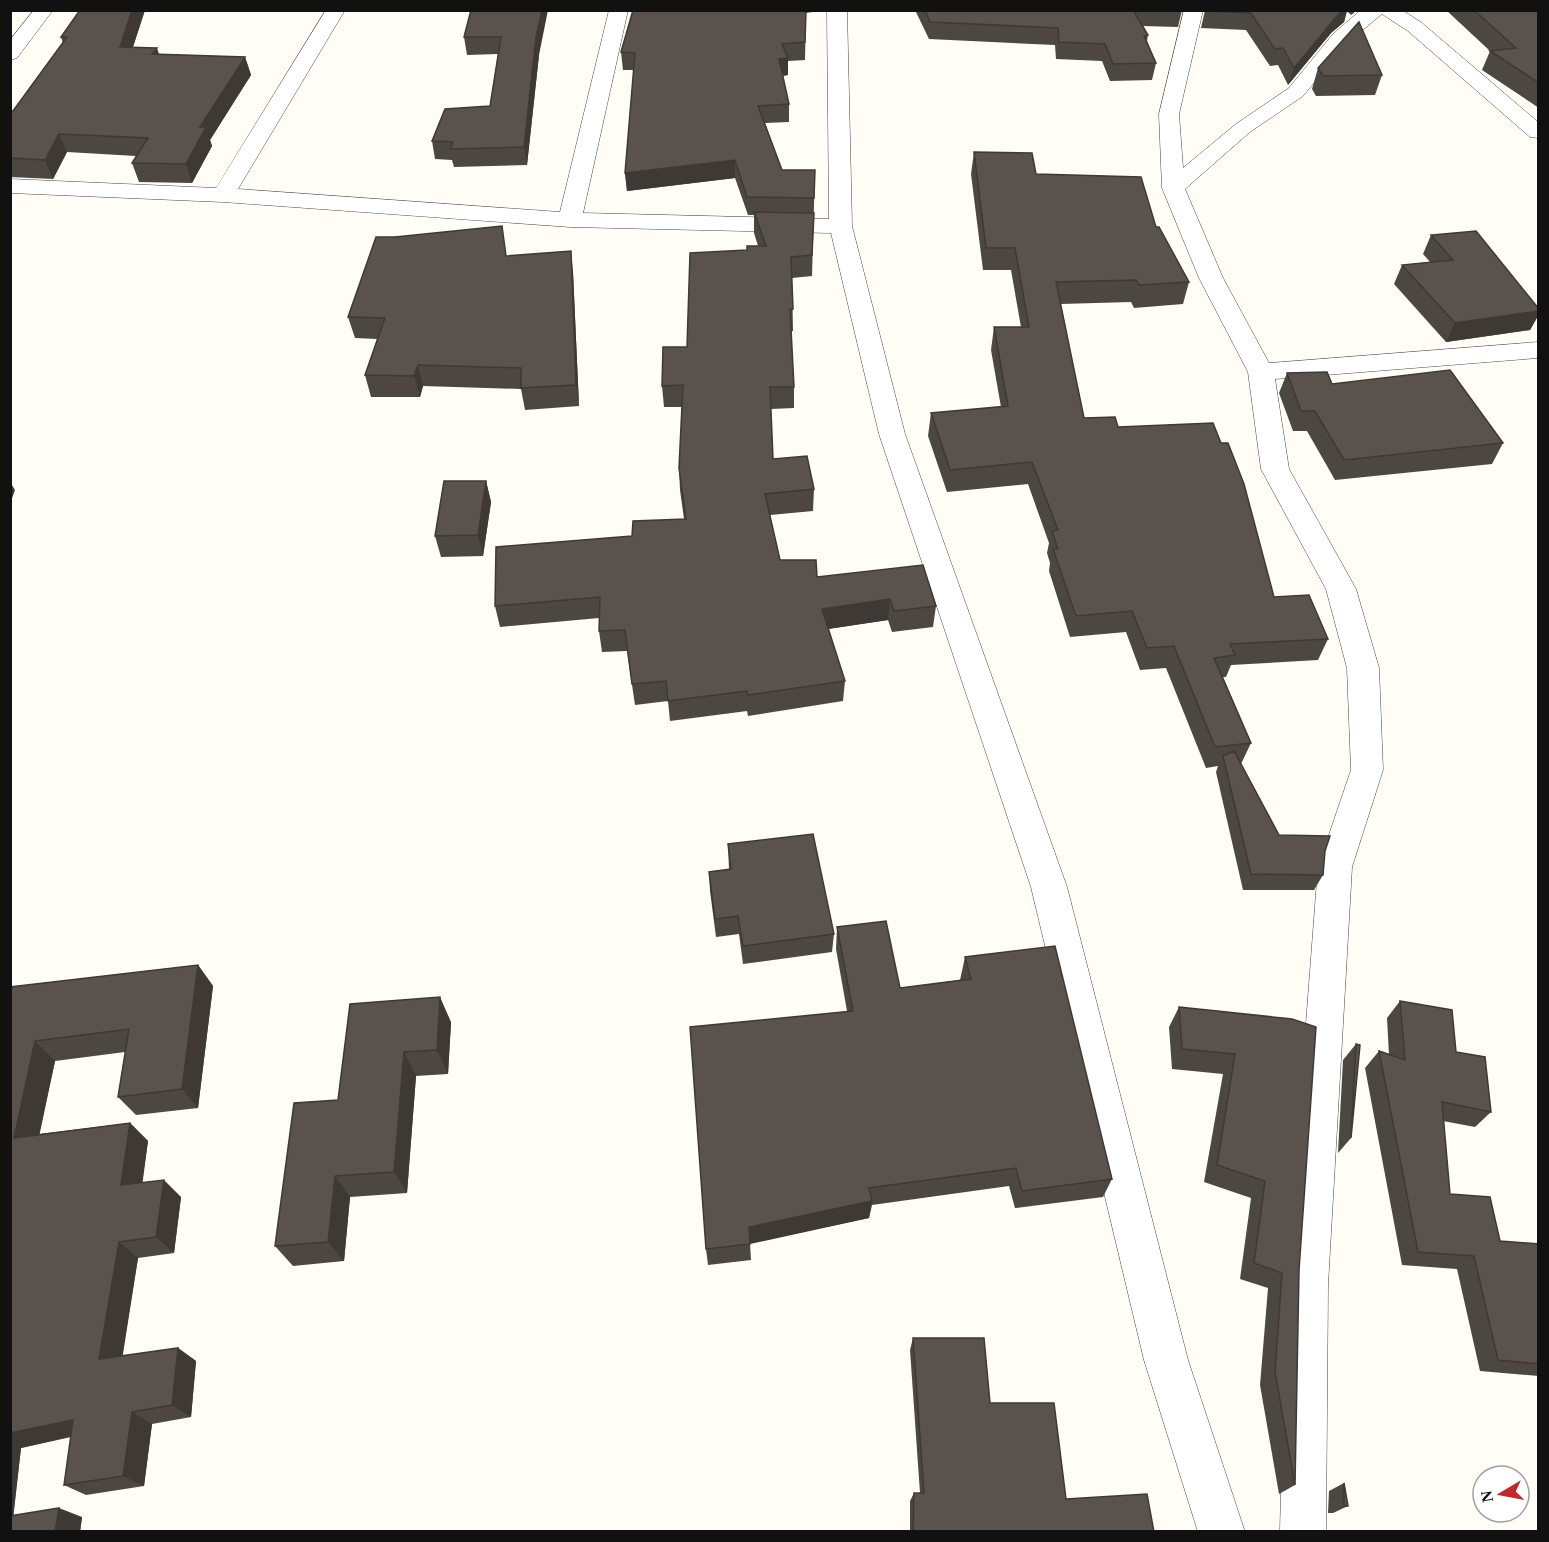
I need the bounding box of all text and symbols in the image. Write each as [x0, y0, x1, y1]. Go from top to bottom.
north arrow [1471, 1464, 1531, 1524]
text: N [1477, 1489, 1496, 1504]

